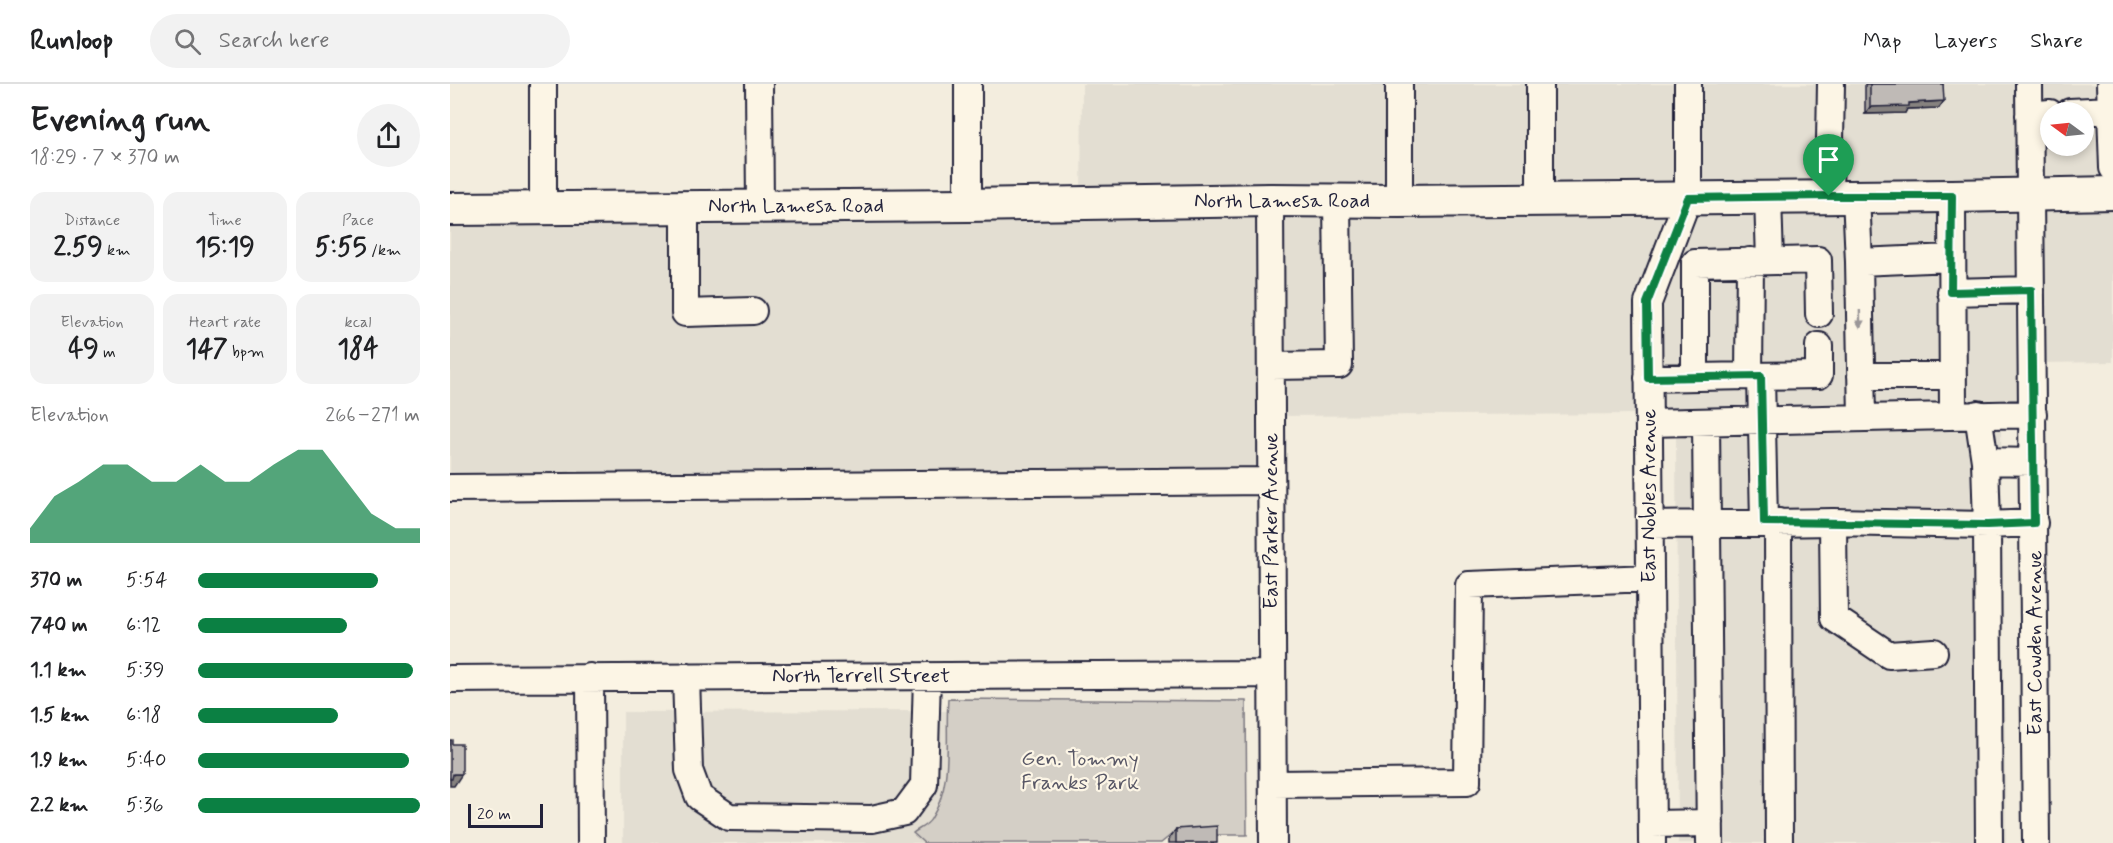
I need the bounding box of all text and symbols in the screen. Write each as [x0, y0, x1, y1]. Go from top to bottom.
search box [150, 14, 570, 68]
text: Runloop [30, 23, 114, 60]
icon: search [171, 25, 204, 58]
text: Search here [219, 27, 329, 55]
text: Map [1863, 27, 1901, 55]
text: Layers [1934, 27, 1997, 55]
text: Share [2030, 27, 2083, 55]
text: Evening run [30, 99, 210, 143]
north arrow [2040, 102, 2094, 156]
map controls [2040, 102, 2094, 156]
button: share [357, 104, 420, 167]
pin [1803, 134, 1854, 196]
icon: arrive [1812, 143, 1845, 176]
text: 18:29 · 7 × 370 m [30, 144, 180, 171]
street label: North Lamesa Road [1194, 187, 1370, 215]
street label: North Lamesa Road [708, 192, 884, 220]
text: Distance [64, 210, 120, 231]
text: Time [208, 210, 242, 231]
text: Pace [342, 210, 374, 231]
text: 2.59 [54, 231, 103, 265]
text: 15:19 [195, 231, 255, 265]
text: 5:55 [315, 231, 367, 265]
text: km [103, 240, 130, 261]
text: /km [367, 240, 401, 261]
one-way arrow [1855, 309, 1865, 328]
text: Elevation [61, 312, 124, 333]
text: Heart rate [189, 312, 261, 333]
text: kcal [345, 312, 371, 333]
text: 49 [68, 333, 99, 367]
text: 147 [186, 333, 228, 367]
text: 184 [337, 333, 379, 367]
text: m [99, 342, 116, 363]
text: bpm [228, 342, 264, 363]
text: Elevation [30, 402, 109, 429]
text: 266–271 m [325, 402, 420, 429]
street label: East Nobles Avenue [1635, 409, 1663, 583]
street label: East Parker Avenue [1257, 433, 1285, 609]
street label: East Cowden Avenue [2021, 550, 2049, 736]
text: 370 m [30, 567, 82, 594]
text: 5:54 [126, 567, 167, 594]
text: 740 m [30, 612, 88, 639]
text: 6:12 [126, 612, 161, 639]
text: 1.1 km [30, 657, 87, 684]
text: 5:39 [126, 657, 164, 684]
street label: North Terrell Street [772, 662, 950, 690]
text: 1.5 km [30, 702, 90, 729]
text: 6:18 [126, 702, 161, 729]
park label: Gen. Tommy Franks Park [1021, 745, 1139, 797]
text: 1.9 km [30, 747, 88, 774]
text: 5:40 [126, 747, 166, 774]
text: 2.2 km [30, 792, 88, 819]
text: 5:36 [126, 792, 163, 819]
scale bar [468, 801, 543, 828]
text: 20 m [477, 804, 511, 825]

